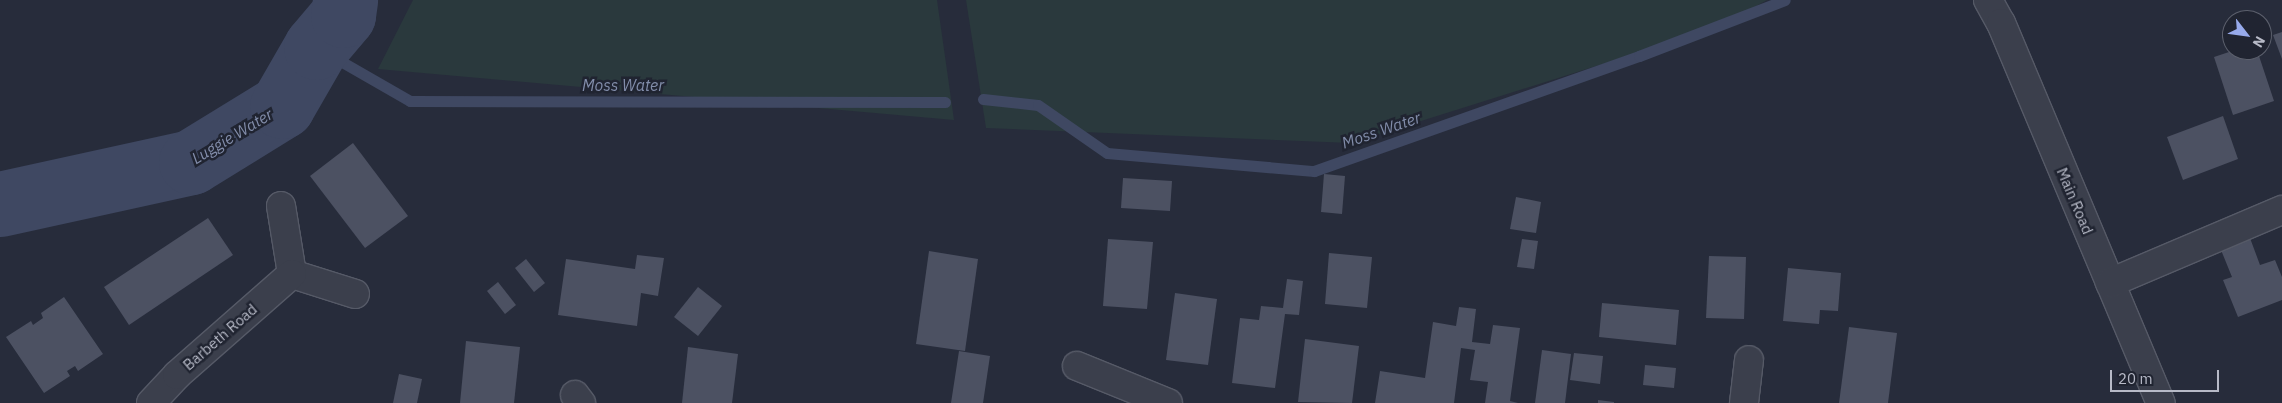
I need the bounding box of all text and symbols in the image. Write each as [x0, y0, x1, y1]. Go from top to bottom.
north arrow [2222, 10, 2272, 60]
text: N [2249, 33, 2269, 51]
water label: Moss Water [582, 75, 664, 95]
water label: Luggie Water [188, 104, 276, 168]
water label: Moss Water [1339, 108, 1423, 152]
street label: Main Road [2053, 165, 2097, 237]
street label: Barbeth Road [179, 300, 261, 374]
scale bar [2112, 360, 2221, 392]
text: 20 m [2118, 369, 2153, 388]

